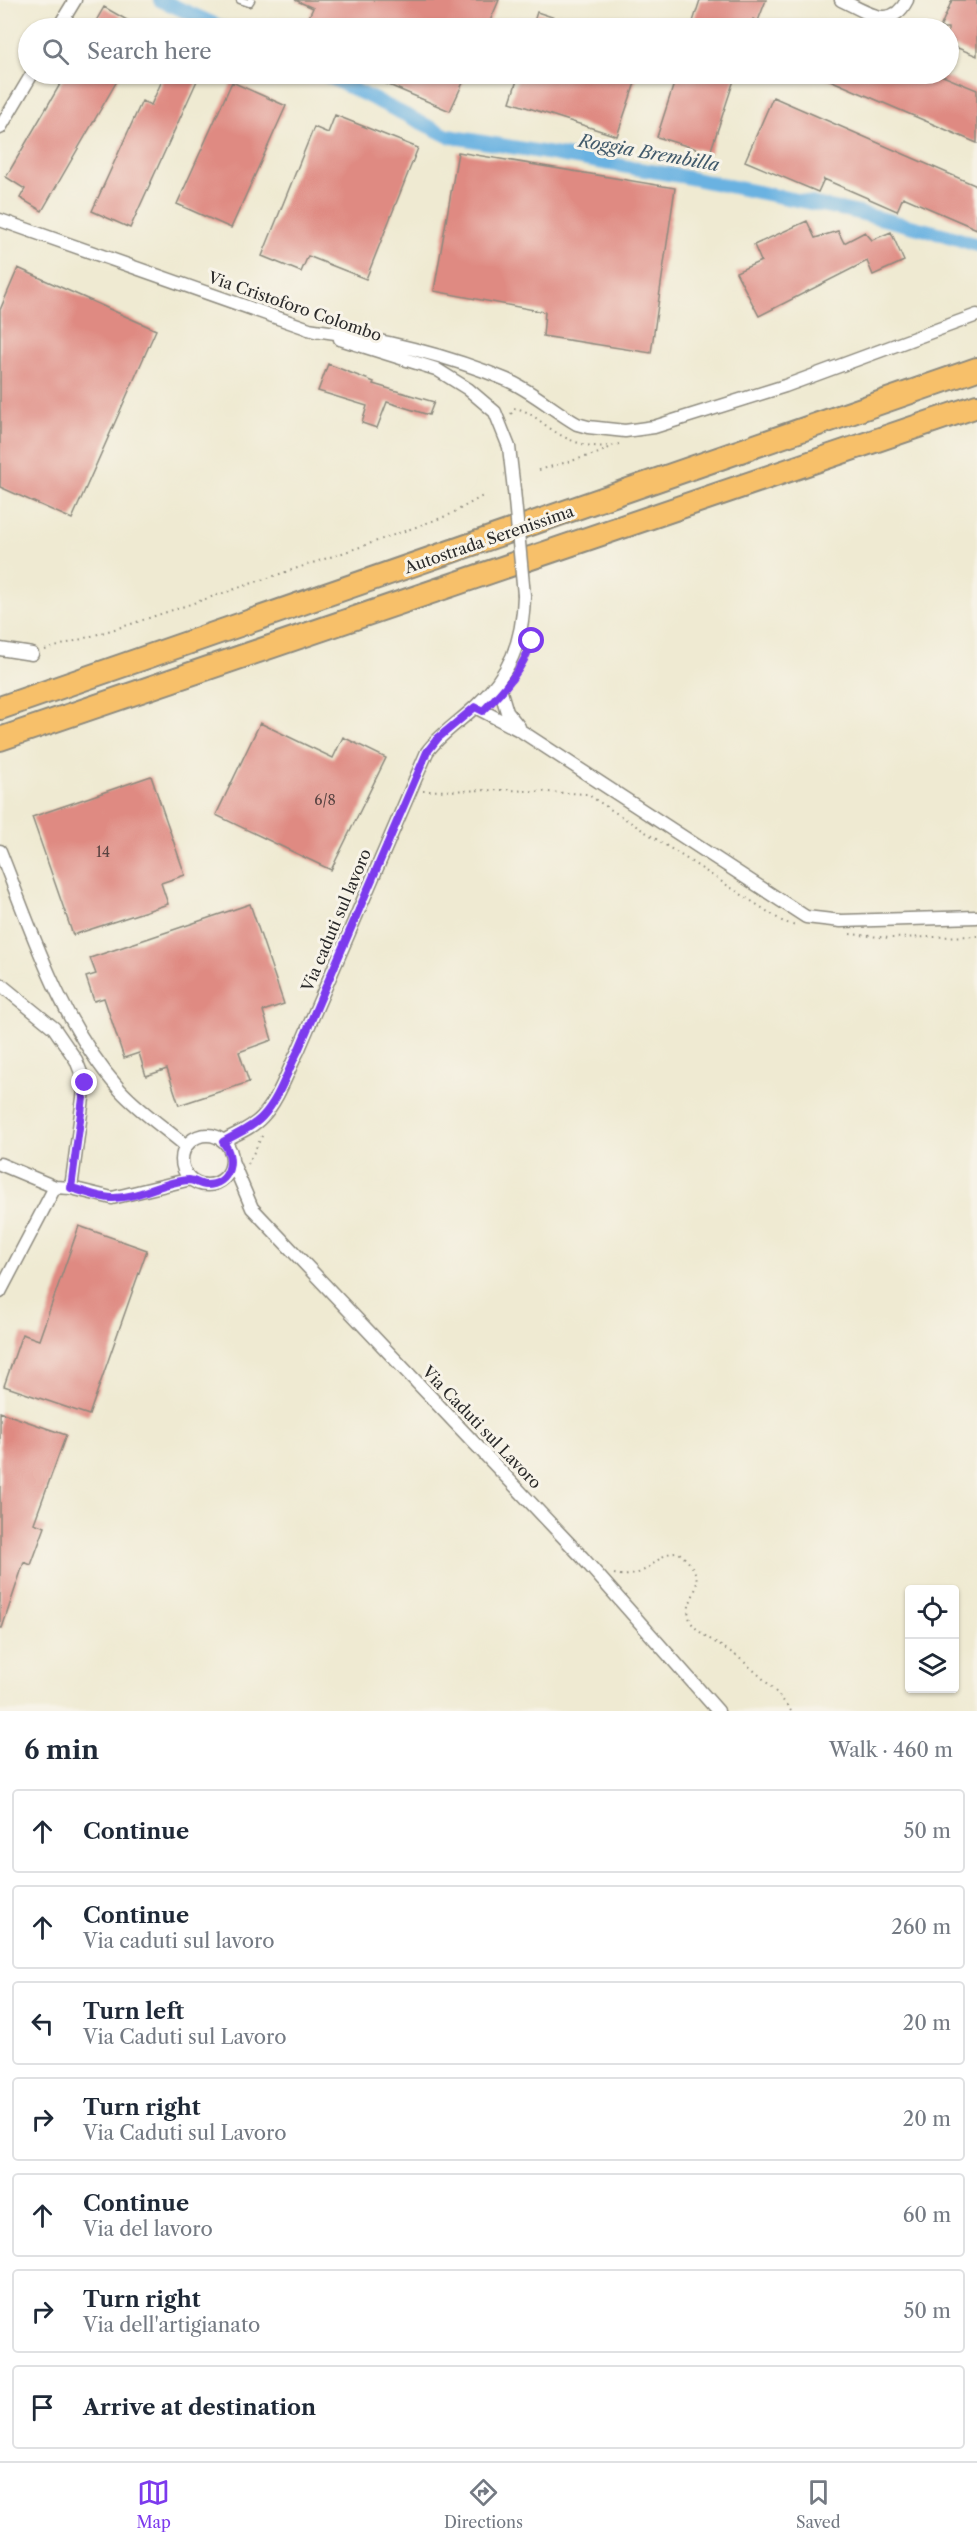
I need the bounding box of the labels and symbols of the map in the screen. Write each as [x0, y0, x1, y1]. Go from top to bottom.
water label: Roggia Brembilla [575, 129, 721, 176]
street label: Via Cristoforo Colombo [205, 267, 385, 345]
street label: Autostrada Serenissima [401, 500, 577, 578]
route start [518, 627, 544, 653]
house number: 6/8 [314, 791, 336, 809]
house number: 14 [96, 843, 110, 861]
street label: Via caduti sul lavoro [296, 845, 375, 995]
route end [71, 1069, 97, 1095]
street label: Via Caduti sul Lavoro [418, 1361, 546, 1493]

